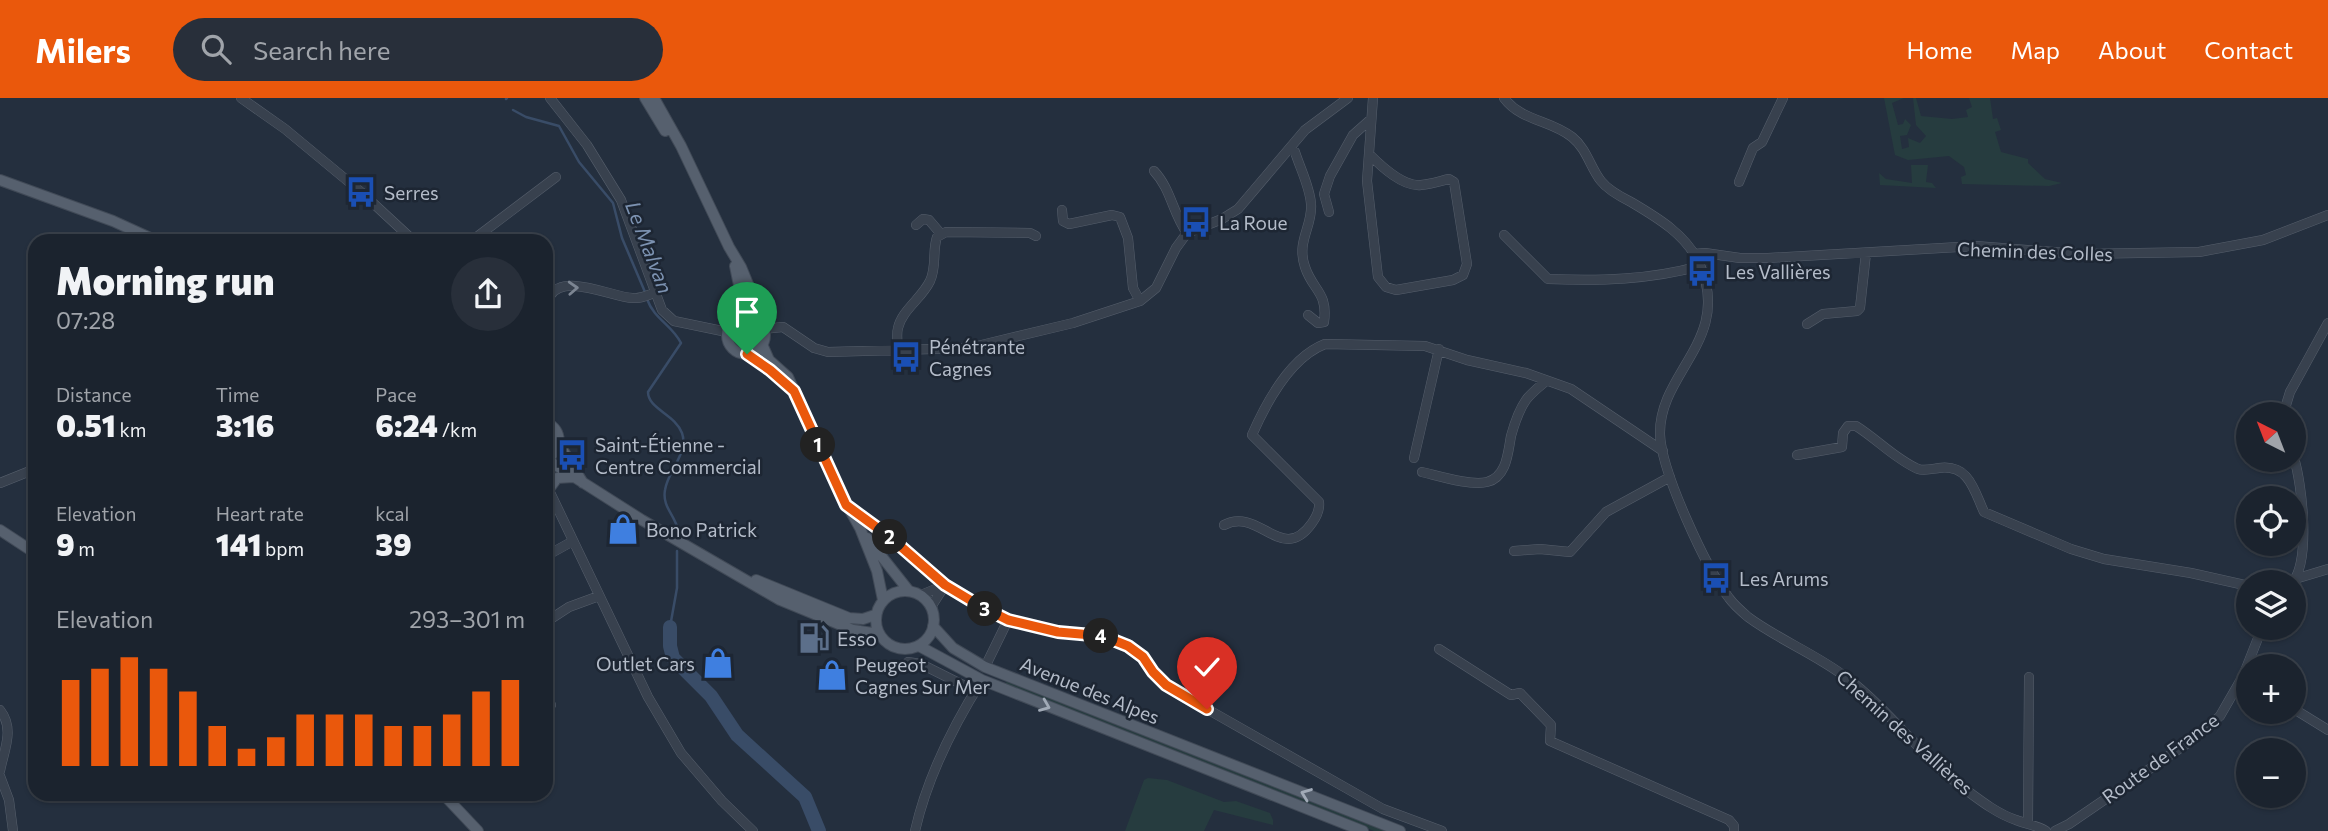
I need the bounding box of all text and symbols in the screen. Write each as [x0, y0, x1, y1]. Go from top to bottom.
search box [173, 18, 663, 81]
text: Milers [35, 29, 131, 70]
icon: search [197, 30, 235, 68]
text: Search here [253, 34, 390, 65]
text: Home [1907, 35, 1973, 64]
text: Map [2011, 35, 2060, 64]
text: About [2098, 35, 2166, 64]
text: Contact [2204, 35, 2293, 64]
bus stop icon: Serres [344, 175, 378, 209]
place label: Serres [384, 181, 439, 204]
water label: Le Malvan [621, 197, 679, 297]
bus stop icon: La Roue [1179, 205, 1213, 239]
place label: La Roue [1219, 211, 1288, 234]
street label: Chemin des Colles [1957, 237, 2113, 265]
bus stop icon: Les Vallières [1685, 254, 1719, 288]
text: Morning run [56, 256, 275, 303]
button: share [451, 257, 525, 331]
place label: Les Vallières [1725, 260, 1831, 283]
one-way arrow [568, 281, 579, 296]
pin [717, 282, 777, 354]
icon: arrive [728, 293, 766, 331]
text: 07:28 [56, 306, 115, 334]
place label: Pénétrante Cagnes [929, 335, 1025, 380]
bus stop icon: Pénétrante Cagnes [889, 340, 923, 374]
text: Distance [56, 383, 132, 406]
text: Time [216, 383, 259, 406]
text: Pace [375, 383, 417, 406]
north arrow [2236, 402, 2306, 472]
map controls [2236, 402, 2306, 808]
text: 0.51 [56, 406, 116, 443]
text: 3:16 [216, 406, 274, 443]
text: 6:24 [375, 406, 438, 443]
text: km [116, 418, 146, 441]
text: /km [438, 418, 477, 441]
pin: 1 [800, 428, 836, 462]
place label: Saint-Étienne - Centre Commercial [595, 433, 762, 478]
text: 1 [813, 433, 822, 456]
bus stop icon: Saint-Étienne - Centre Commercial [555, 438, 589, 472]
button: locate [2236, 486, 2306, 556]
text: Elevation [56, 502, 136, 525]
text: Heart rate [216, 502, 304, 525]
text: kcal [375, 502, 409, 525]
shop icon: Bono Patrick [606, 512, 640, 546]
place label: Bono Patrick [646, 518, 757, 541]
pin: 2 [872, 520, 908, 555]
text: 9 [56, 525, 75, 562]
text: 141 [216, 525, 261, 562]
text: 39 [375, 525, 412, 562]
text: 2 [884, 525, 895, 548]
text: m [75, 537, 95, 560]
text: bpm [261, 537, 304, 560]
bus stop icon: Les Arums [1699, 561, 1733, 595]
place label: Les Arums [1739, 567, 1829, 590]
button: layers [2236, 570, 2306, 640]
pin: 3 [968, 592, 1002, 626]
text: 3 [979, 597, 990, 620]
text: Elevation [56, 605, 153, 633]
text: 293–301 m [409, 605, 525, 633]
pin: 4 [1084, 618, 1118, 654]
fuel station icon: Esso [797, 621, 831, 655]
text: 4 [1095, 624, 1106, 647]
place label: Esso [837, 627, 877, 650]
pin [1177, 637, 1237, 709]
shop icon: Outlet Cars [701, 646, 735, 680]
icon: check [1188, 648, 1226, 686]
place label: Outlet Cars [596, 652, 695, 675]
street label: Avenue des Alpes [1017, 652, 1163, 728]
place label: Peugeot Cagnes Sur Mer [855, 653, 991, 698]
button: + [2236, 654, 2306, 724]
shop icon: Peugeot Cagnes Sur Mer [815, 658, 849, 692]
street label: Chemin des Vallières [1832, 665, 1978, 799]
one-way arrow [1038, 698, 1051, 712]
street label: Route de France [2097, 708, 2223, 808]
button: − [2236, 738, 2306, 808]
one-way arrow [1301, 789, 1313, 803]

